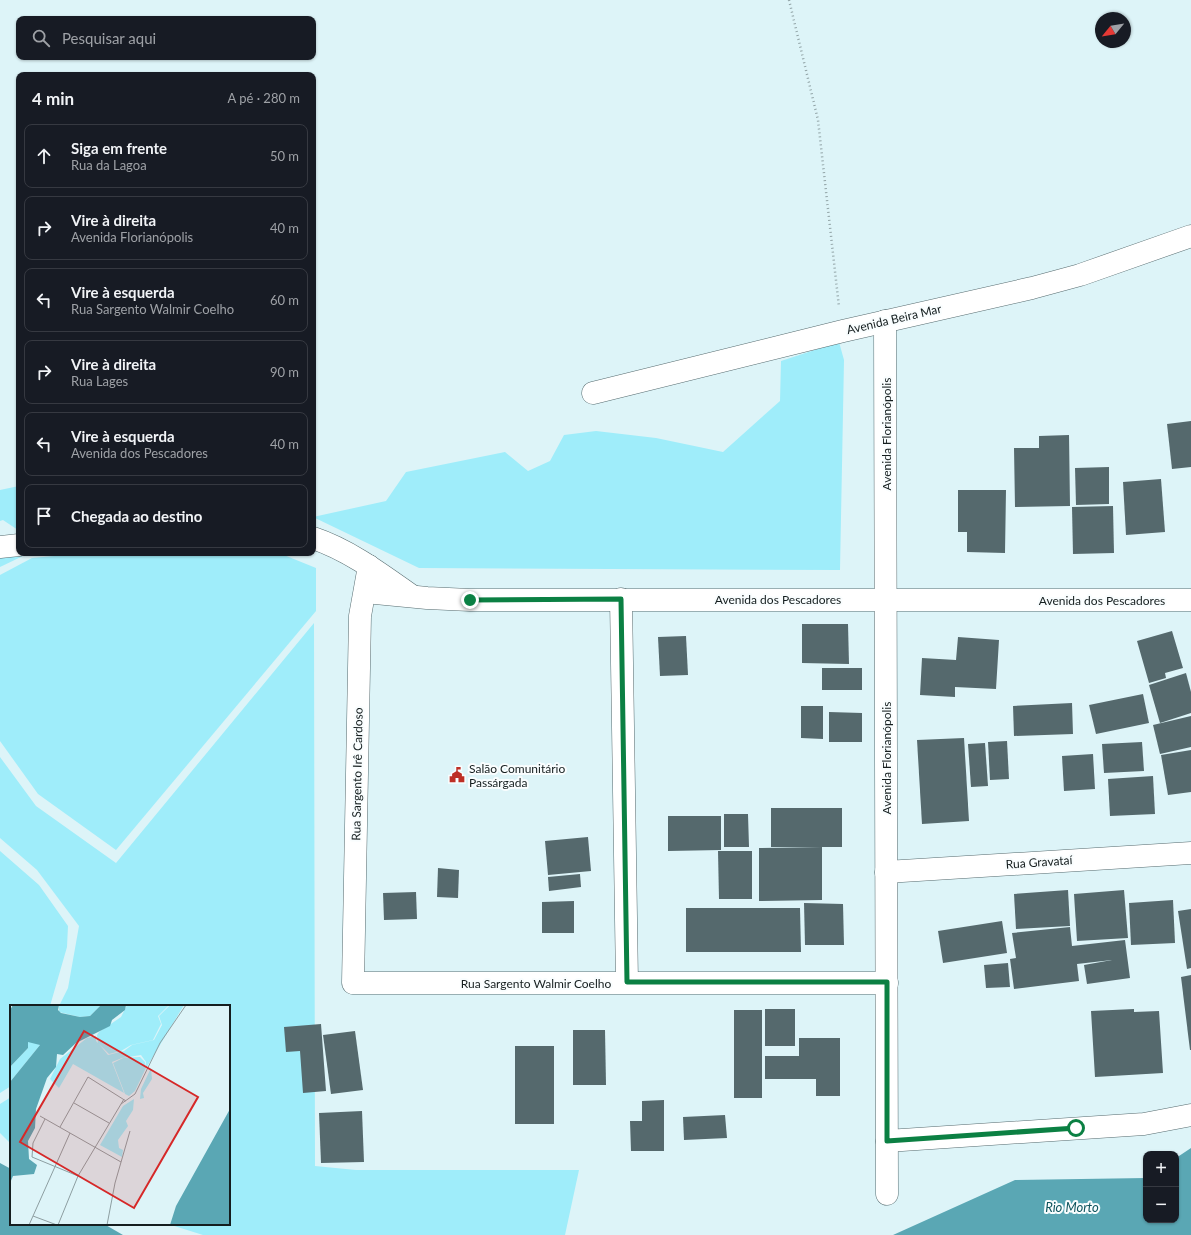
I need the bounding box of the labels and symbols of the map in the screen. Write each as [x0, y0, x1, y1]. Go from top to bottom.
north arrow [1095, 12, 1131, 48]
street label: Avenida Beira Mar [845, 301, 943, 337]
street label: Avenida Florianópolis [879, 378, 894, 490]
route end [461, 591, 479, 609]
street label: Avenida dos Pescadores [715, 592, 841, 607]
street label: Avenida dos Pescadores [1039, 593, 1165, 608]
street label: Avenida Florianópolis [879, 702, 894, 814]
street label: Rua Sargento Irê Cardoso [348, 707, 366, 841]
place label: Salão Comunitário Passárgada [469, 761, 565, 790]
public building icon: Salão Comunitário Passárgada [448, 766, 466, 784]
street label: Rua Gravataí [1005, 852, 1074, 872]
street label: Rua Sargento Walmir Coelho [461, 976, 611, 991]
inset map [10, 1005, 230, 1225]
route start [1067, 1119, 1085, 1137]
water label: Rio Morto [1045, 1199, 1099, 1215]

